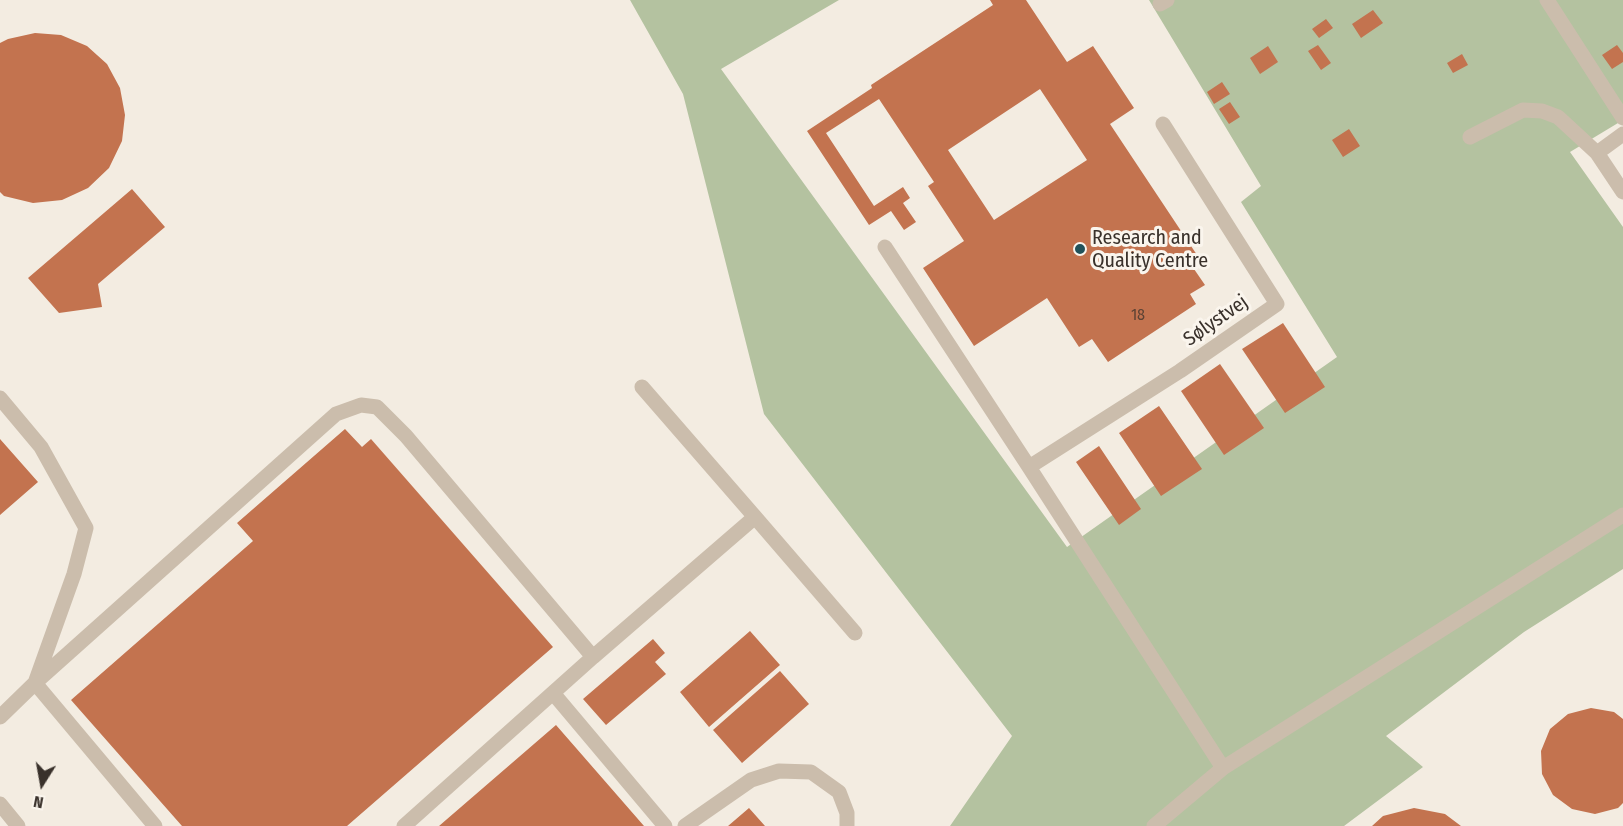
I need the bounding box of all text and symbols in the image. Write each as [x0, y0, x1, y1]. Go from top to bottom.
place label: Research and Quality Centre [1092, 226, 1208, 273]
marker: Research and Quality Centre [1073, 242, 1087, 256]
street label: Sølystvej [1179, 290, 1253, 352]
house number: 18 [1131, 306, 1145, 326]
north arrow [12, 754, 72, 814]
text: N [32, 792, 45, 812]

